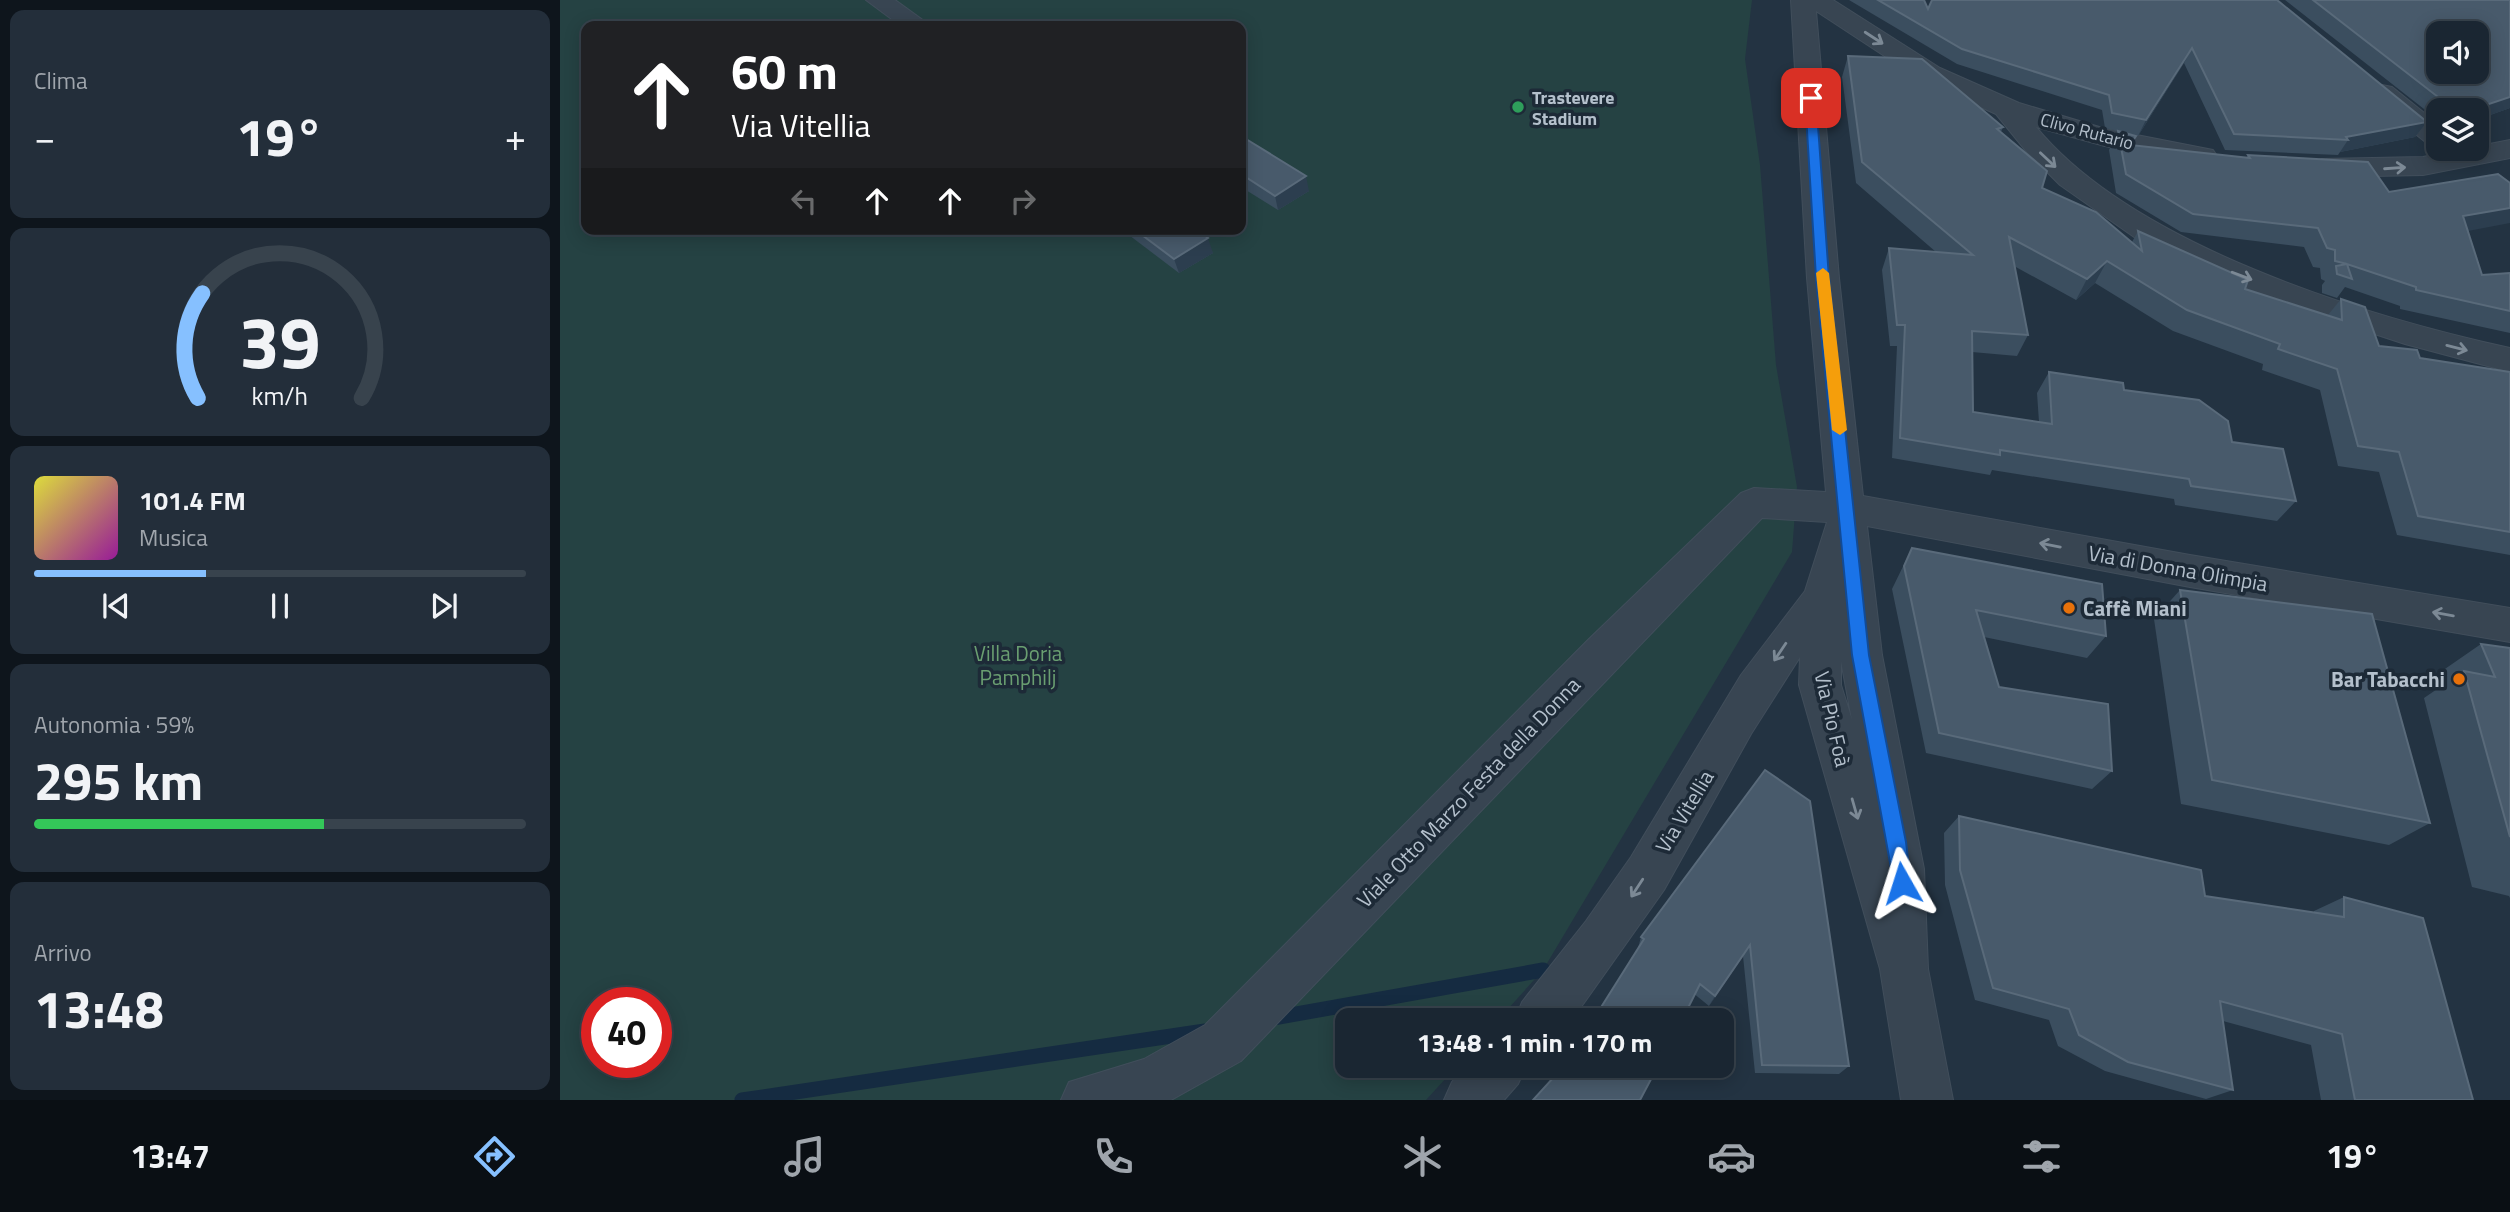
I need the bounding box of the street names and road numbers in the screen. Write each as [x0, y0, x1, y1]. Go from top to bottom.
street label: Clivo Rutario [2037, 106, 2137, 156]
street label: Via di Donna Olimpia [2086, 536, 2271, 600]
street label: Via Pio Foà [1806, 668, 1860, 770]
street label: Viale Otto Marzo Festa della Donna [1349, 669, 1588, 915]
street label: Via Vitellia [1647, 763, 1722, 858]

